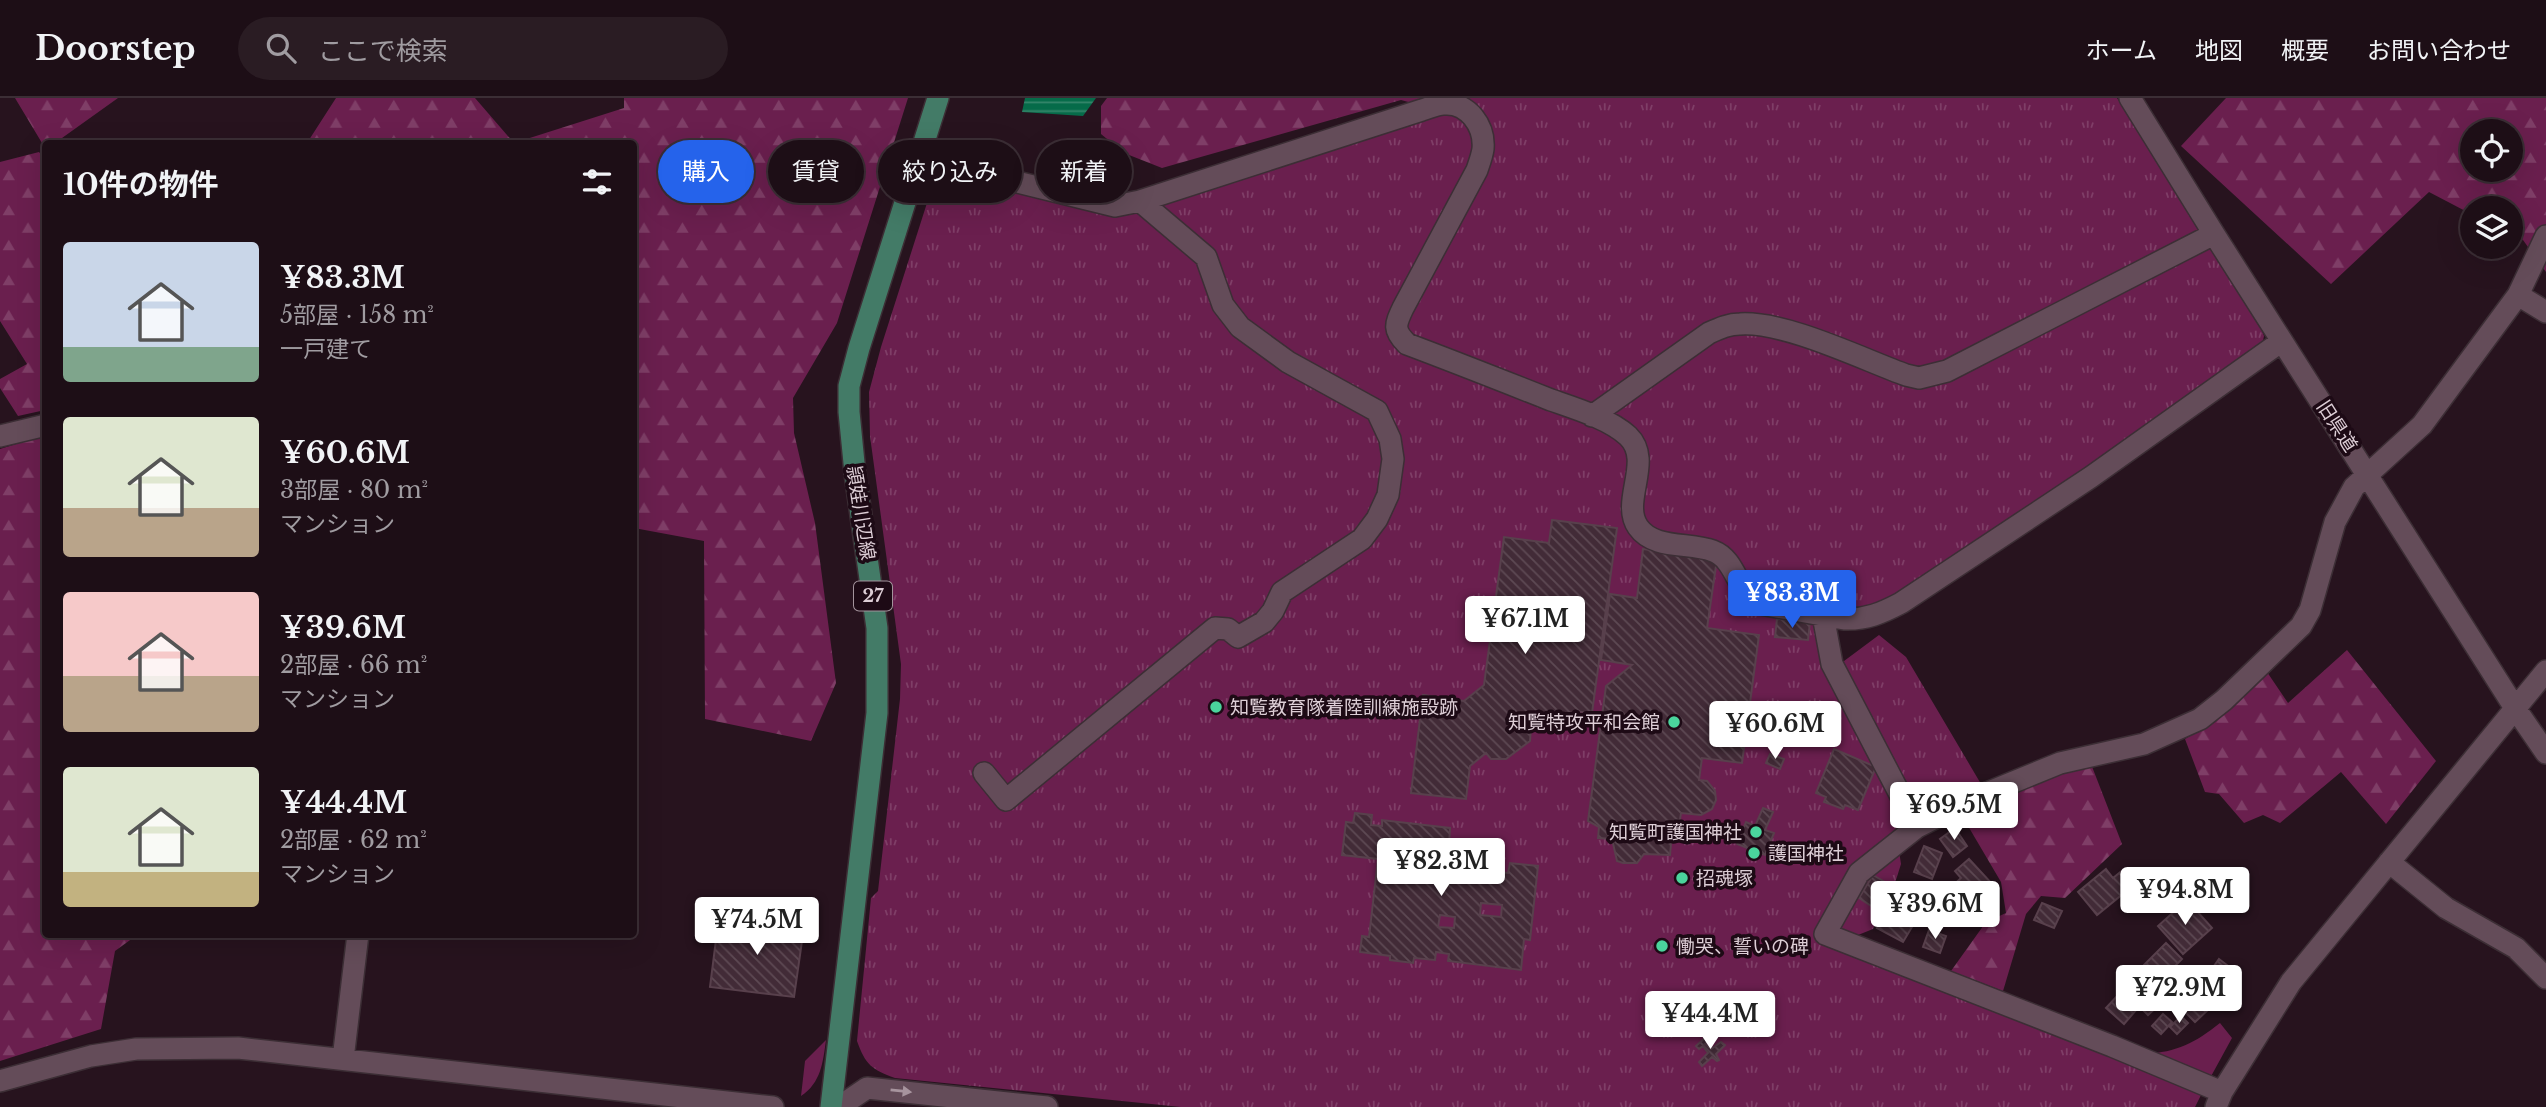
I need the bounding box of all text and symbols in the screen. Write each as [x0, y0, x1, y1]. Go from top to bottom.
search box [238, 17, 728, 80]
text: Doorstep [35, 28, 196, 69]
icon: search [262, 29, 300, 67]
text: ここで検索 [318, 35, 448, 67]
text: ホーム [2086, 36, 2157, 65]
text: 地図 [2195, 36, 2243, 65]
text: 概要 [2281, 36, 2329, 65]
text: お問い合わせ [2367, 36, 2511, 65]
map controls [2460, 119, 2523, 259]
button: locate [2460, 119, 2523, 182]
chip: 購入 [658, 140, 754, 203]
chip: 賃貸 [768, 140, 864, 203]
chip: 絞り込み [878, 140, 1022, 203]
chip: 新着 [1036, 140, 1132, 203]
icon: filters [578, 163, 616, 201]
text: 10件の物件 [63, 166, 219, 203]
button: layers [2460, 196, 2523, 259]
text: ¥83.3M [280, 259, 405, 296]
icon: home [119, 270, 203, 354]
text: 5部屋 · 158 m² [280, 301, 434, 329]
text: 一戸建て [280, 335, 372, 363]
street label: 旧県道 [2312, 396, 2362, 456]
text: ¥60.6M [280, 434, 410, 471]
icon: home [119, 445, 203, 529]
street label: 頴娃川辺線 [842, 464, 880, 562]
text: 3部屋 · 80 m² [280, 476, 428, 504]
text: マンション [280, 510, 395, 538]
pin: ¥83.3M [1735, 570, 1849, 630]
text: ¥83.3M [1744, 579, 1840, 607]
road number: 27 [854, 582, 892, 610]
pin: ¥67.1M [1468, 596, 1582, 656]
text: ¥67.1M [1481, 605, 1569, 633]
text: ¥39.6M [280, 609, 406, 646]
icon: home [119, 620, 203, 704]
text: 2部屋 · 66 m² [280, 651, 427, 679]
text: マンション [280, 685, 395, 713]
place label: 知覧教育隊着陸訓練施設跡 [1230, 696, 1458, 719]
marker: 知覧教育隊着陸訓練施設跡 [1208, 699, 1224, 715]
pin: ¥60.6M [1718, 702, 1832, 761]
text: ¥60.6M [1725, 710, 1825, 738]
place label: 知覧特攻平和会館 [1508, 711, 1660, 734]
marker: 知覧特攻平和会館 [1666, 714, 1682, 730]
pin: ¥69.5M [1897, 782, 2011, 842]
text: ¥44.4M [280, 784, 407, 821]
text: ¥69.5M [1906, 791, 2002, 819]
icon: home [119, 795, 203, 879]
place label: 知覧町護国神社 [1609, 821, 1742, 844]
marker: 知覧町護国神社 [1748, 824, 1764, 840]
text: 2部屋 · 62 m² [280, 826, 427, 854]
pin: ¥82.3M [1384, 838, 1498, 898]
place label: 護国神社 [1768, 842, 1844, 865]
marker: 護国神社 [1746, 845, 1762, 861]
text: ¥82.3M [1393, 847, 1489, 875]
text: マンション [280, 860, 395, 888]
place label: 招魂塚 [1696, 867, 1753, 890]
pin: ¥94.8M [2128, 868, 2242, 927]
marker: 招魂塚 [1674, 870, 1690, 886]
text: ¥94.8M [2136, 876, 2234, 904]
pin: ¥39.6M [1878, 882, 1992, 941]
text: ¥39.6M [1887, 890, 1983, 918]
pin: ¥74.5M [700, 898, 814, 957]
text: ¥74.5M [711, 906, 803, 934]
place label: 慟哭、誓いの碑 [1676, 935, 1809, 958]
marker: 慟哭、誓いの碑 [1654, 938, 1670, 954]
pin: ¥72.9M [2122, 965, 2236, 1025]
text: ¥72.9M [2132, 974, 2226, 1002]
pin: ¥44.4M [1653, 992, 1767, 1051]
text: ¥44.4M [1661, 1000, 1759, 1028]
one-way arrow [891, 1086, 913, 1097]

